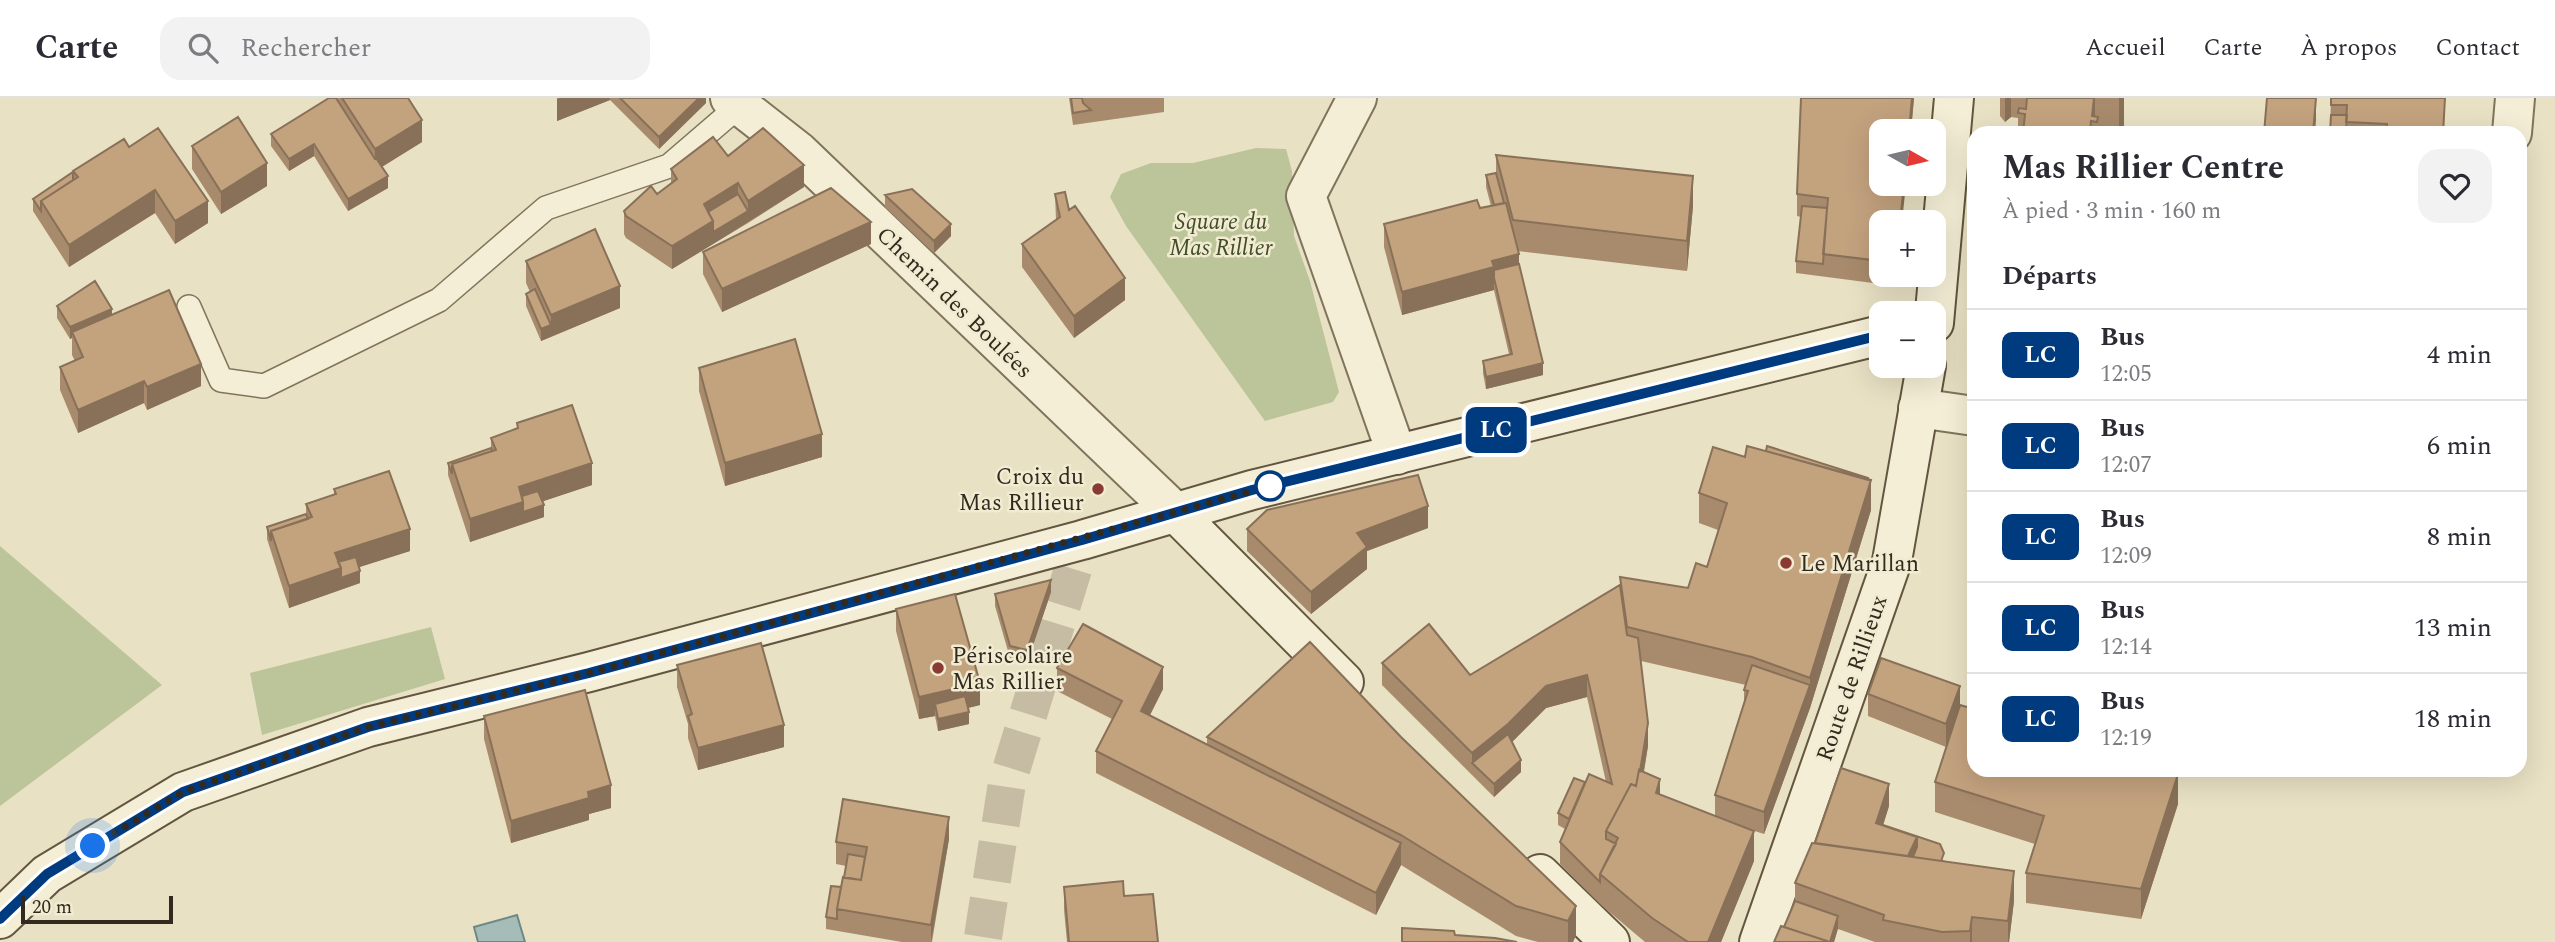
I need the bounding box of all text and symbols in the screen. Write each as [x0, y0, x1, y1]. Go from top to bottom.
search box [160, 17, 650, 80]
text: Carte [35, 23, 118, 73]
text: Rechercher [240, 28, 371, 68]
icon: search [184, 29, 222, 67]
text: Accueil [2085, 30, 2165, 66]
text: Carte [2203, 30, 2262, 66]
text: À propos [2300, 30, 2397, 66]
text: Contact [2435, 30, 2520, 66]
north arrow [1869, 119, 1946, 196]
map controls [1869, 119, 1946, 378]
text: Mas Rillier Centre [2002, 143, 2284, 193]
button: heart [2418, 149, 2492, 223]
text: À pied · 3 min · 160 m [2002, 194, 2221, 229]
park label: Square du Mas Rillier [1169, 205, 1274, 266]
button: + [1869, 210, 1946, 287]
street label: Chemin des Boulées [868, 219, 1040, 387]
text: Départs [2002, 256, 2097, 296]
button: − [1869, 301, 1946, 378]
text: Bus [2100, 317, 2145, 357]
text: 4 min [2427, 335, 2492, 375]
text: LC [2024, 337, 2057, 373]
text: 12:05 [2100, 357, 2152, 392]
line badge: LC [1464, 407, 1528, 453]
text: Bus [2100, 408, 2145, 448]
text: LC [1480, 412, 1512, 448]
text: 6 min [2427, 426, 2492, 466]
text: LC [2024, 428, 2057, 464]
text: 12:07 [2100, 448, 2152, 483]
place label: Croix du Mas Rillieur [959, 460, 1084, 521]
unlabelled marker [1255, 471, 1285, 501]
marker: Croix du Mas Rillieur [1090, 481, 1106, 497]
text: Bus [2100, 499, 2145, 539]
text: 8 min [2427, 517, 2492, 557]
text: LC [2024, 519, 2057, 555]
text: 12:09 [2100, 539, 2152, 574]
place label: Le Marillan [1800, 547, 1919, 582]
marker: Le Marillan [1778, 555, 1794, 571]
text: Bus [2100, 590, 2145, 630]
street label: Route de Rillieux [1808, 591, 1897, 766]
text: 13 min [2414, 608, 2492, 648]
text: LC [2024, 610, 2057, 646]
text: 12:14 [2100, 630, 2152, 665]
place label: Périscolaire Mas Rillier [952, 639, 1073, 700]
marker: Périscolaire Mas Rillier [930, 660, 946, 676]
text: Bus [2100, 681, 2145, 721]
text: 18 min [2414, 699, 2492, 739]
text: LC [2024, 701, 2057, 737]
text: 12:19 [2100, 721, 2152, 756]
your location [75, 828, 110, 863]
scale bar [21, 893, 173, 925]
text: 20 m [32, 893, 72, 922]

